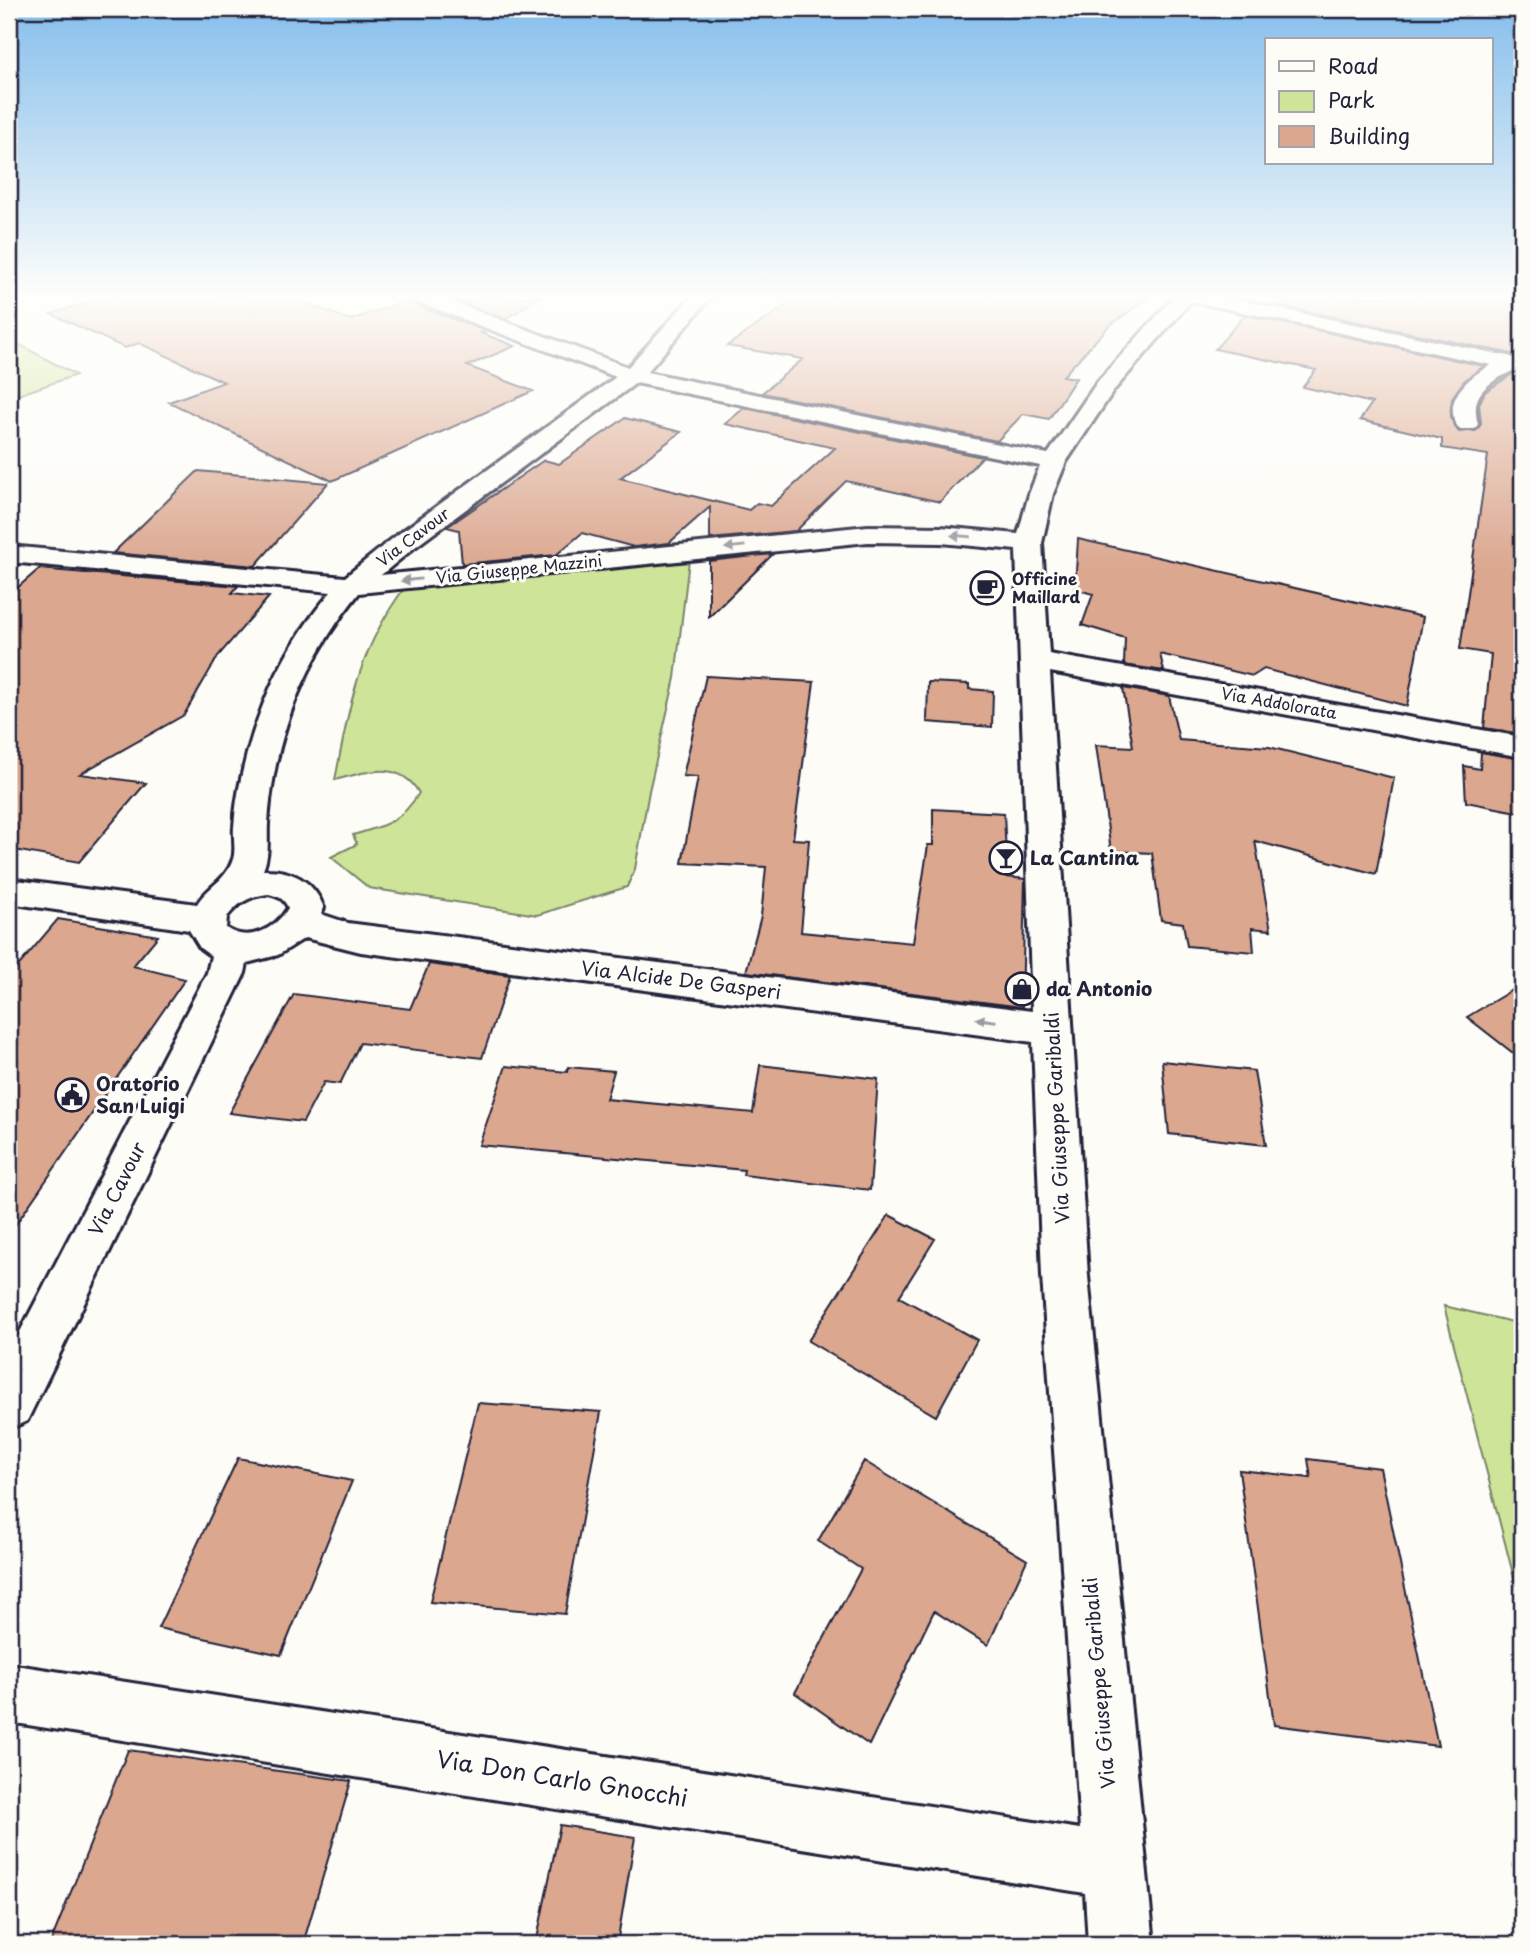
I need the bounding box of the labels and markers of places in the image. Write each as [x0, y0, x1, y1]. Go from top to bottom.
place label: Officine Maillard [1012, 566, 1080, 608]
cafe icon: Officine Maillard [968, 569, 1006, 607]
bar icon: La Cantina [987, 839, 1025, 877]
place label: La Cantina [1030, 843, 1139, 871]
shop icon: da Antonio [1003, 970, 1041, 1008]
place label: da Antonio [1046, 974, 1152, 1002]
place label: Oratorio San Luigi [96, 1069, 185, 1119]
public building icon: Oratorio San Luigi [53, 1076, 91, 1114]

